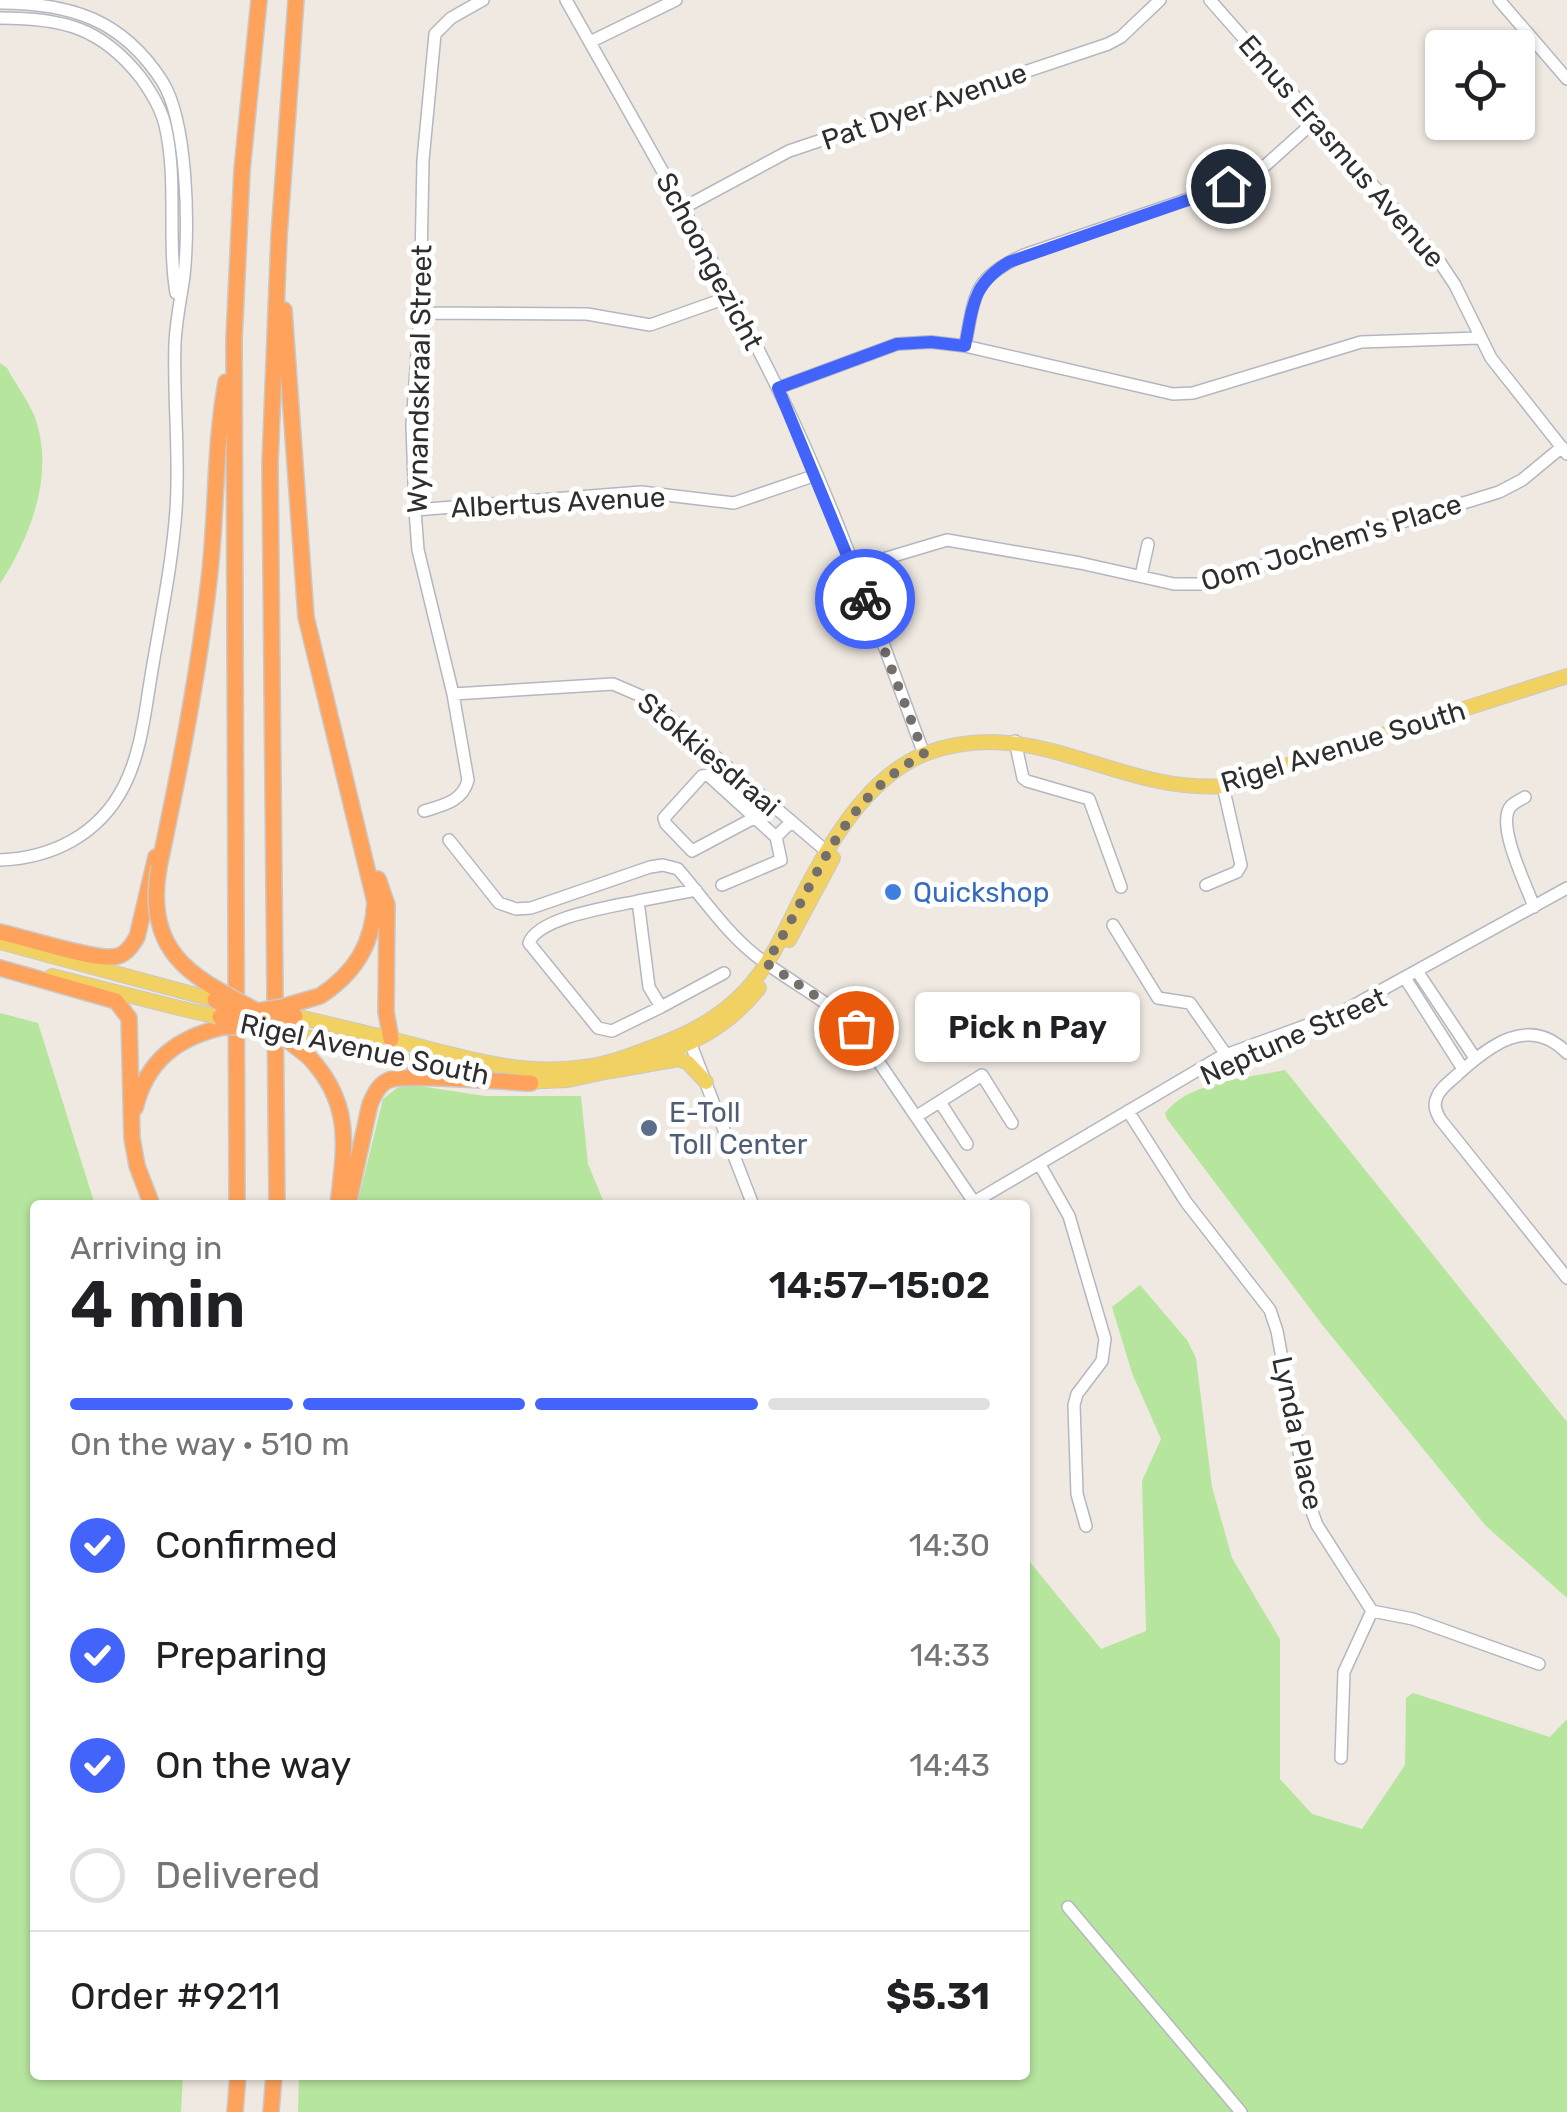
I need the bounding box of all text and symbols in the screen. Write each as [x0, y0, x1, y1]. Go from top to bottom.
street label: Emus Erasmus Avenue [1232, 28, 1452, 274]
map controls [1425, 30, 1535, 140]
button: locate [1425, 30, 1535, 140]
street label: Pat Dyer Avenue [817, 56, 1031, 157]
pin [1186, 144, 1271, 229]
icon: home [1201, 159, 1256, 214]
street label: Schoongezicht [649, 167, 770, 355]
street label: Wynandskraal Street [401, 244, 438, 514]
street label: Albertus Avenue [450, 480, 666, 525]
street label: Oom Jochem's Place [1197, 487, 1465, 598]
courier [815, 549, 915, 649]
icon: bike [838, 572, 893, 627]
street label: Stokkiesdraai [631, 686, 786, 823]
street label: Rigel Avenue South [1217, 694, 1469, 799]
place label: Quickshop [913, 876, 1049, 909]
marker: Quickshop [882, 881, 904, 903]
street label: Neptune Street [1195, 981, 1391, 1092]
pin [814, 986, 899, 1071]
callout: Pick n Pay [916, 993, 1141, 1063]
icon: bag [829, 1001, 884, 1056]
street label: Rigel Avenue South [237, 1007, 492, 1092]
text: Pick n Pay [948, 1008, 1107, 1046]
place label: E-Toll Toll Center [669, 1096, 808, 1161]
marker: E-Toll Toll Center [638, 1117, 660, 1139]
text: Arriving in [70, 1229, 222, 1267]
text: 14:57–15:02 [769, 1262, 990, 1308]
text: 4 min [70, 1266, 246, 1343]
street label: Lynda Place [1265, 1353, 1330, 1513]
text: On the way · 510 m [70, 1425, 350, 1463]
icon: check [70, 1518, 125, 1573]
text: Confirmed [155, 1522, 338, 1568]
text: 14:30 [909, 1526, 990, 1564]
icon: check [70, 1628, 125, 1683]
text: Preparing [155, 1632, 328, 1678]
text: 14:33 [910, 1636, 990, 1674]
icon: check [70, 1738, 125, 1793]
text: On the way [155, 1742, 351, 1788]
text: 14:43 [909, 1746, 990, 1784]
text: Delivered [155, 1852, 320, 1898]
text: Order #9211 [70, 1973, 280, 2019]
text: $5.31 [886, 1973, 990, 2019]

